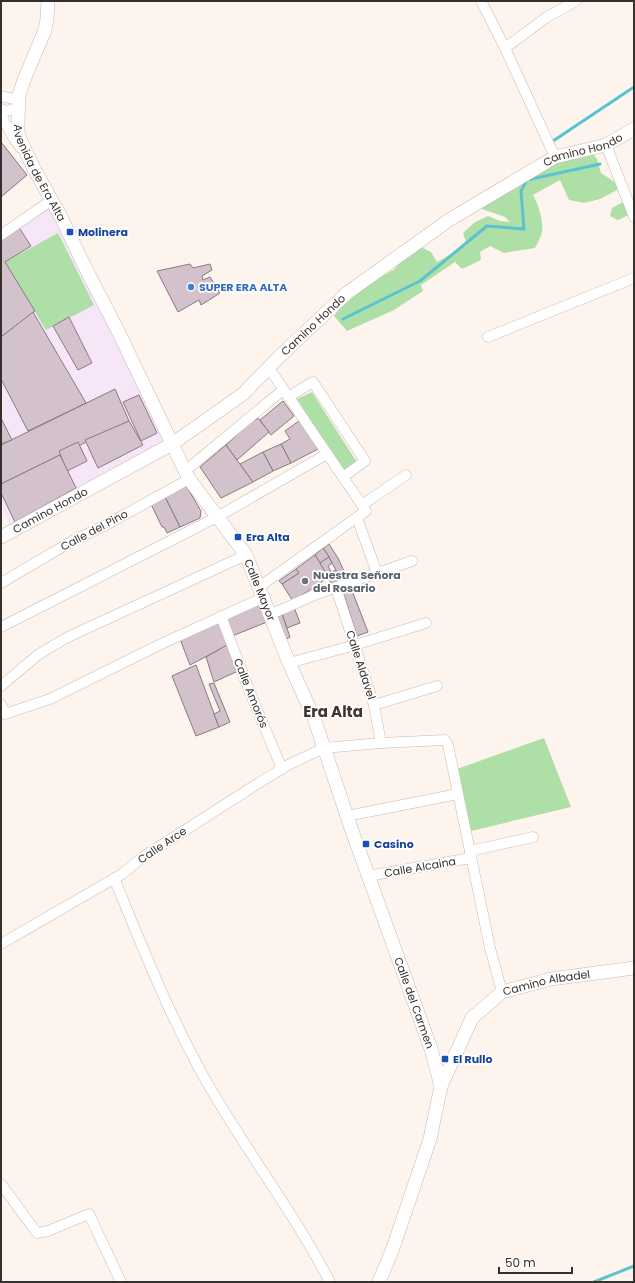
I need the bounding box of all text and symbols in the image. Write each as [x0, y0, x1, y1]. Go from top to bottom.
street label: Avenida de Era Alta [10, 124, 70, 224]
street label: Camino Hondo [540, 129, 626, 170]
place label: Molinera [78, 224, 128, 240]
marker: Molinera [65, 227, 75, 237]
place label: SUPER ERA ALTA [199, 279, 287, 295]
marker: SUPER ERA ALTA [186, 282, 196, 292]
street label: Camino Hondo [277, 291, 349, 359]
street label: Camino Hondo [10, 483, 91, 537]
street label: Calle del Pino [58, 506, 130, 554]
place label: Era Alta [246, 529, 290, 545]
marker: Era Alta [233, 532, 243, 542]
street label: Calle Mayor [240, 557, 279, 623]
place label: Nuestra Señora del Rosario [313, 567, 401, 596]
marker: Nuestra Señora del Rosario [300, 576, 310, 586]
street label: Calle Aldavel [342, 628, 380, 702]
street label: Calle Amorós [230, 656, 272, 730]
district label: Era Alta [303, 701, 363, 722]
street label: Calle Arce [134, 823, 190, 867]
place label: Casino [374, 836, 414, 852]
marker: Casino [361, 839, 371, 849]
street label: Calle Alcaina [383, 853, 457, 881]
street label: Calle del Carmen [390, 955, 438, 1051]
street label: Camino Albadel [501, 966, 591, 999]
place label: El Rullo [453, 1051, 493, 1067]
marker: El Rullo [440, 1054, 450, 1064]
scale bar [499, 1249, 572, 1275]
text: 50 m [505, 1254, 536, 1271]

